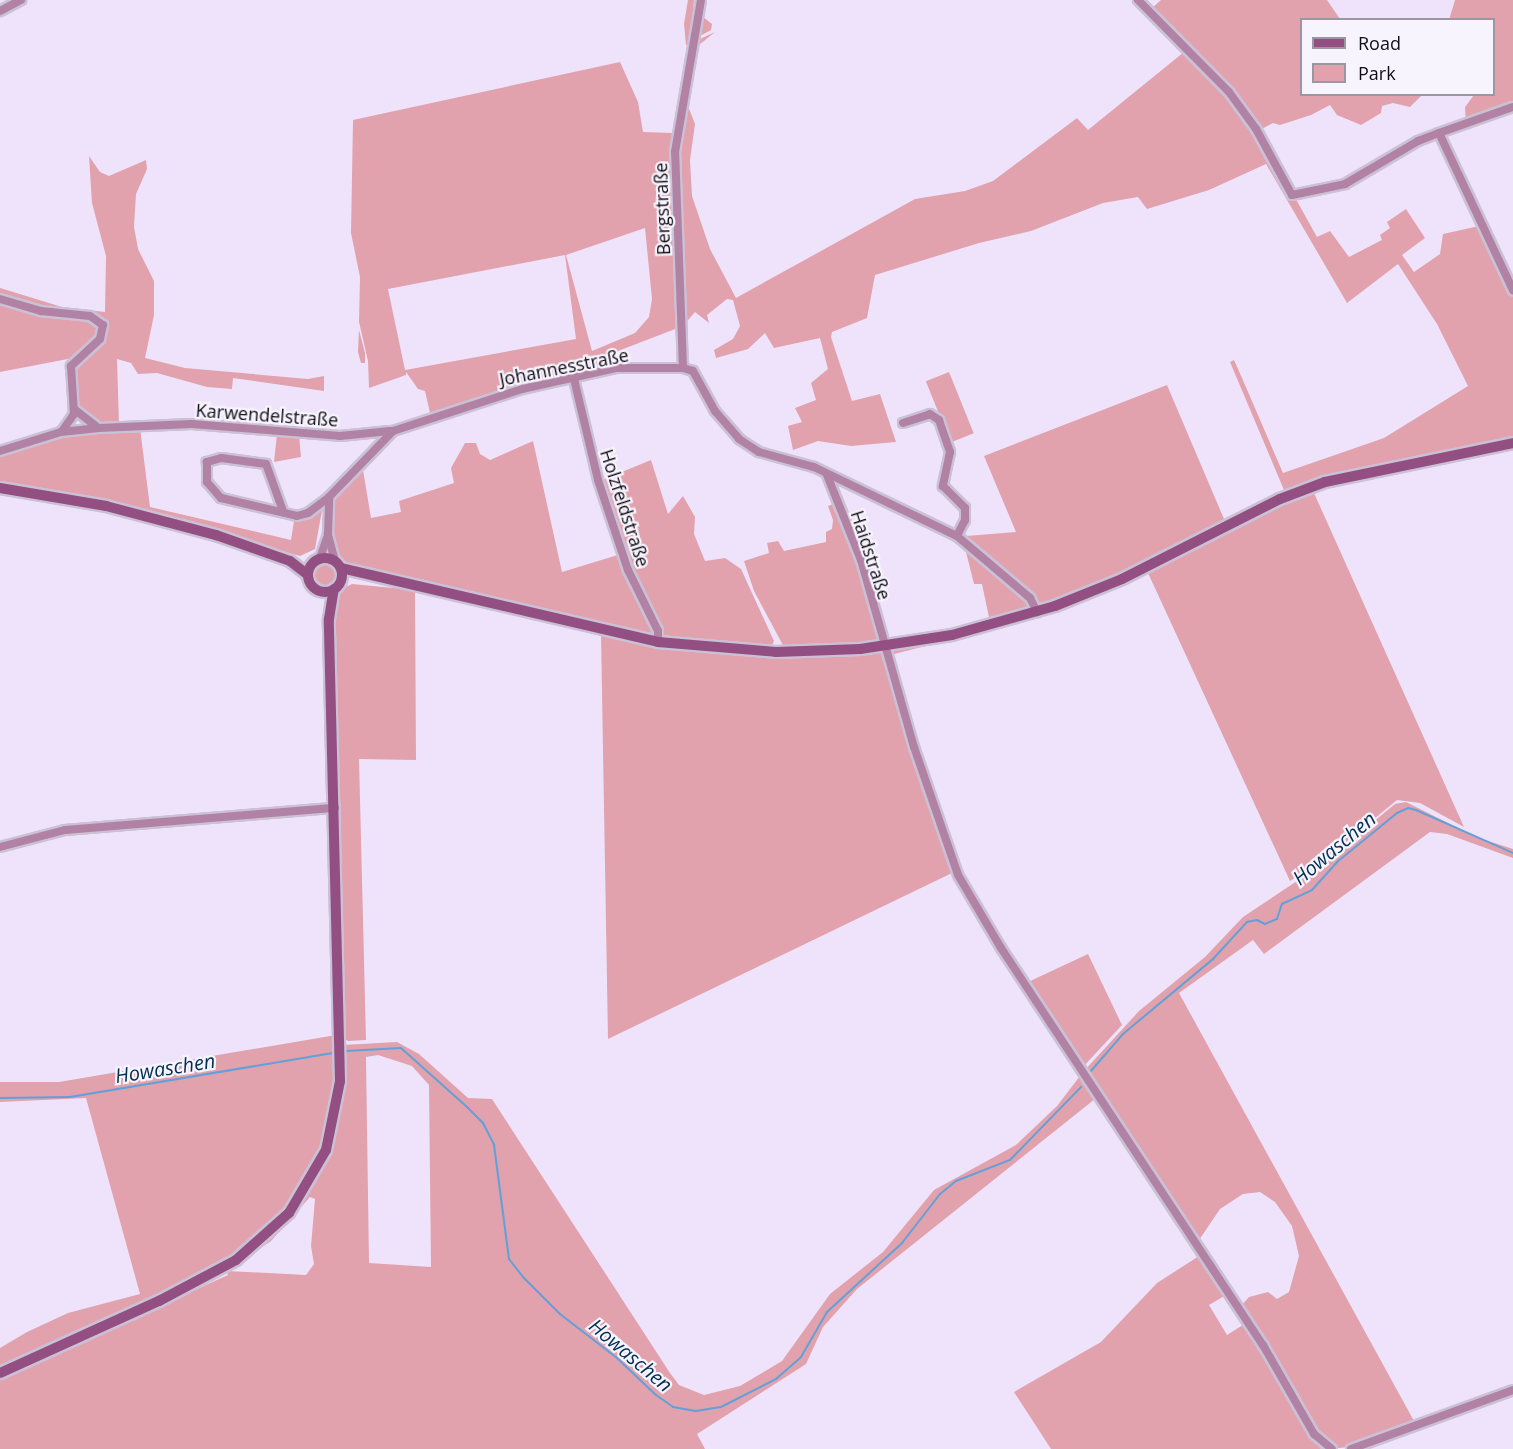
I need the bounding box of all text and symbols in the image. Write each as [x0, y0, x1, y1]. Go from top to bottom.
legend [1300, 18, 1495, 96]
text: Road [1358, 31, 1401, 55]
text: Park [1358, 61, 1396, 85]
street label: Bergstraße [650, 162, 674, 256]
street label: Johannesstraße [498, 344, 630, 390]
street label: Karwendelstraße [195, 399, 339, 431]
street label: Holzfeldstraße [596, 446, 654, 570]
street label: Haidstraße [846, 508, 896, 602]
water label: Howaschen [1288, 806, 1380, 890]
water label: Howaschen [113, 1048, 217, 1088]
water label: Howaschen [585, 1313, 677, 1397]

